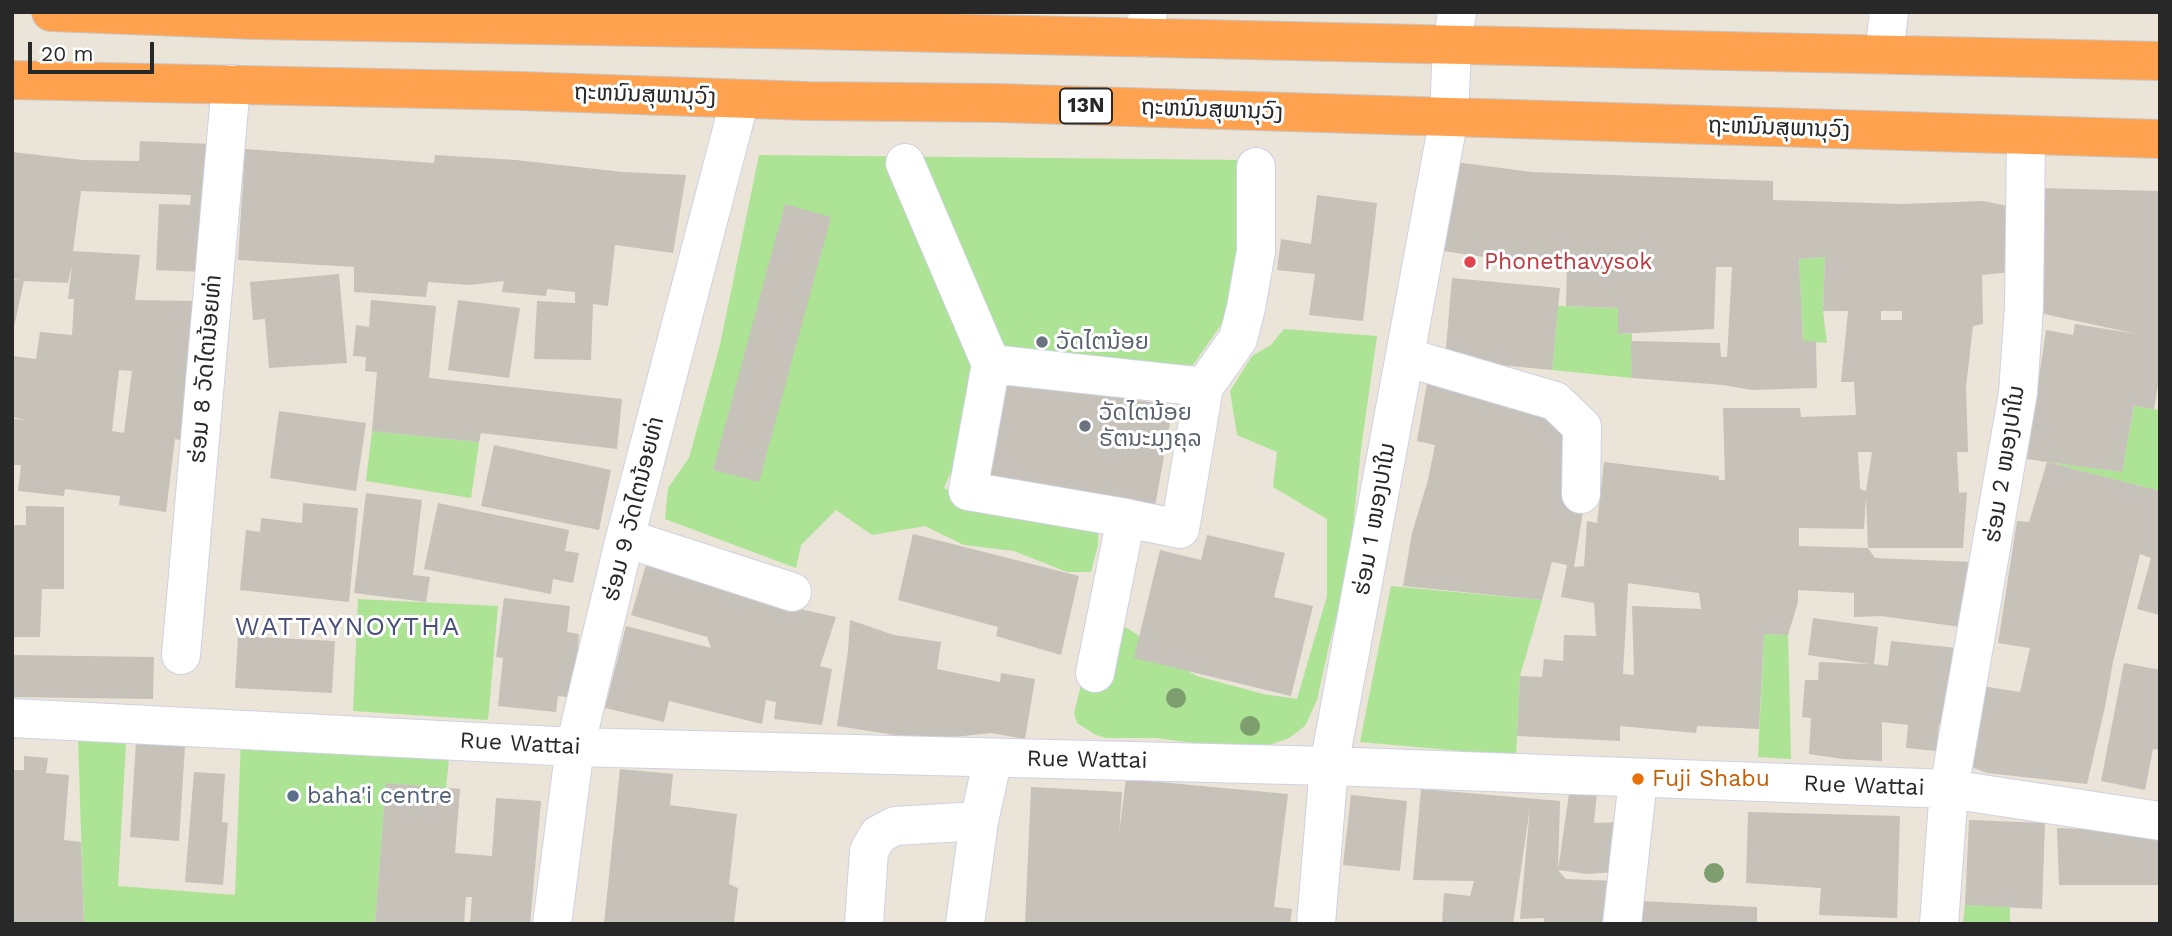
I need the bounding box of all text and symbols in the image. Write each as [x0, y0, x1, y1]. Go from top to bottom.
scale bar [32, 28, 158, 72]
text: 20 m [41, 41, 93, 66]
street label: ຖະຫນົນສຸພານຸວົງ [573, 79, 717, 111]
road number: 13N [1060, 88, 1112, 124]
street label: ຖະຫນົນສຸພານຸວົງ [1140, 94, 1284, 126]
street label: ຖະຫນົນສຸພານຸວົງ [1707, 112, 1851, 144]
place label: Phonethavysok [1484, 248, 1652, 276]
marker: Phonethavysok [1462, 254, 1478, 270]
street label: ຮ່ອມ 8 ວັດໄຕນ້ອຍທ່າ [184, 273, 228, 465]
place label: ວັດໄຕນ້ອຍ [1056, 328, 1149, 356]
marker: ວັດໄຕນ້ອຍ [1034, 334, 1050, 350]
street label: ຮ່ອມ 2 ໜອງປາໃນ [1979, 383, 2031, 545]
place label: ວັດໄຕນ້ອຍ ຣັຕນະມຸງຄຸລ [1099, 399, 1202, 453]
street label: ຮ່ອມ 9 ວັດໄຕນ້ອຍທ່າ [598, 414, 670, 604]
marker: ວັດໄຕນ້ອຍ ຣັຕນະມຸງຄຸລ [1077, 418, 1093, 434]
street label: ຮ່ອມ 1 ໜອງປາໃນ [1348, 441, 1402, 597]
district label: WATTAYNOYTHA [236, 611, 460, 643]
street label: Rue Wattai [459, 727, 581, 761]
street label: Rue Wattai [1026, 745, 1148, 775]
place label: Fuji Shabu [1652, 765, 1770, 793]
street label: Rue Wattai [1803, 770, 1925, 802]
marker: Fuji Shabu [1630, 771, 1646, 787]
place label: baha'i centre [307, 782, 452, 810]
marker: baha'i centre [285, 788, 301, 804]

